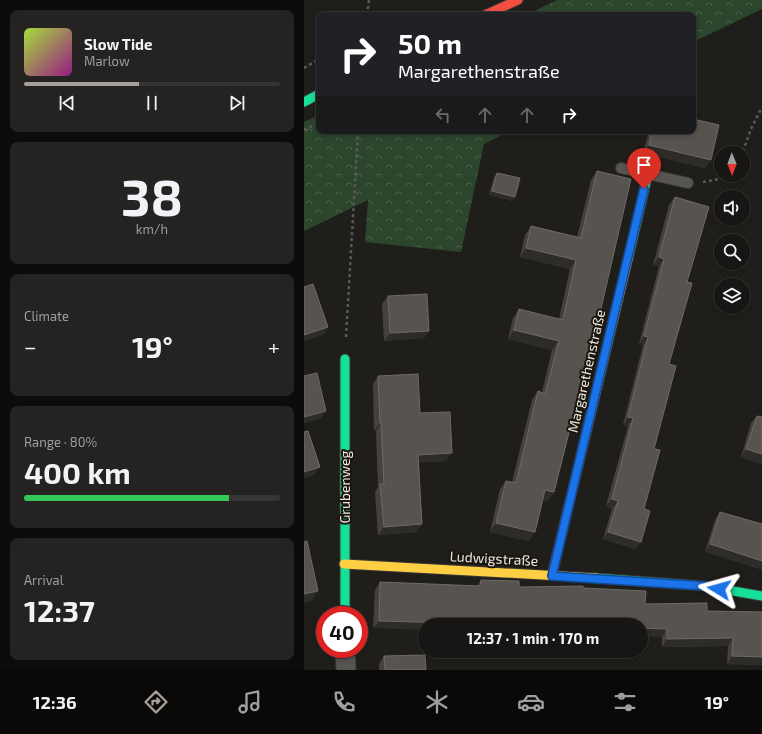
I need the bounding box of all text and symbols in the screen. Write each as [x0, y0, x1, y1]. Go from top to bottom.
text: 50 m [398, 26, 462, 60]
icon: right [332, 28, 384, 80]
text: Slow Tide [84, 35, 152, 53]
text: Marlow [84, 53, 130, 69]
text: Margarethenstraße [398, 60, 560, 82]
icon: previous [56, 92, 78, 114]
icon: pause [141, 92, 163, 114]
icon: next [226, 92, 248, 114]
icon: left [432, 104, 454, 126]
icon: ahead [474, 104, 496, 126]
icon: ahead [516, 104, 538, 126]
icon: right [558, 104, 580, 126]
north arrow [714, 146, 750, 182]
map controls [714, 146, 750, 314]
pin [627, 148, 661, 189]
icon: arrive [633, 154, 655, 176]
text: 38 [121, 164, 183, 226]
button: sound [714, 190, 750, 226]
text: km/h [136, 221, 168, 237]
button: search [714, 234, 750, 270]
button: layers [714, 278, 750, 314]
text: Climate [24, 308, 69, 324]
street label: Margarethenstraße [564, 308, 608, 434]
text: 19° [132, 328, 173, 364]
text: − [24, 333, 37, 359]
text: + [268, 333, 280, 359]
text: Range · 80% [24, 434, 97, 450]
street label: Grubenweg [336, 450, 353, 523]
text: 400 km [24, 454, 131, 490]
street label: Ludwigstraße [449, 547, 539, 569]
position arrow [698, 568, 740, 610]
text: Arrival [24, 572, 64, 588]
text: 12:37 [24, 592, 95, 628]
speed limit sign: 40 [316, 606, 368, 658]
text: 12:37 · 1 min · 170 m [467, 629, 599, 647]
icon: directions [142, 688, 170, 716]
icon: music [236, 688, 264, 716]
icon: phone [330, 688, 358, 716]
icon: climate [423, 688, 451, 716]
icon: car [517, 688, 545, 716]
icon: filters [611, 688, 639, 716]
text: 12:36 [33, 691, 77, 713]
text: 19° [704, 691, 729, 713]

